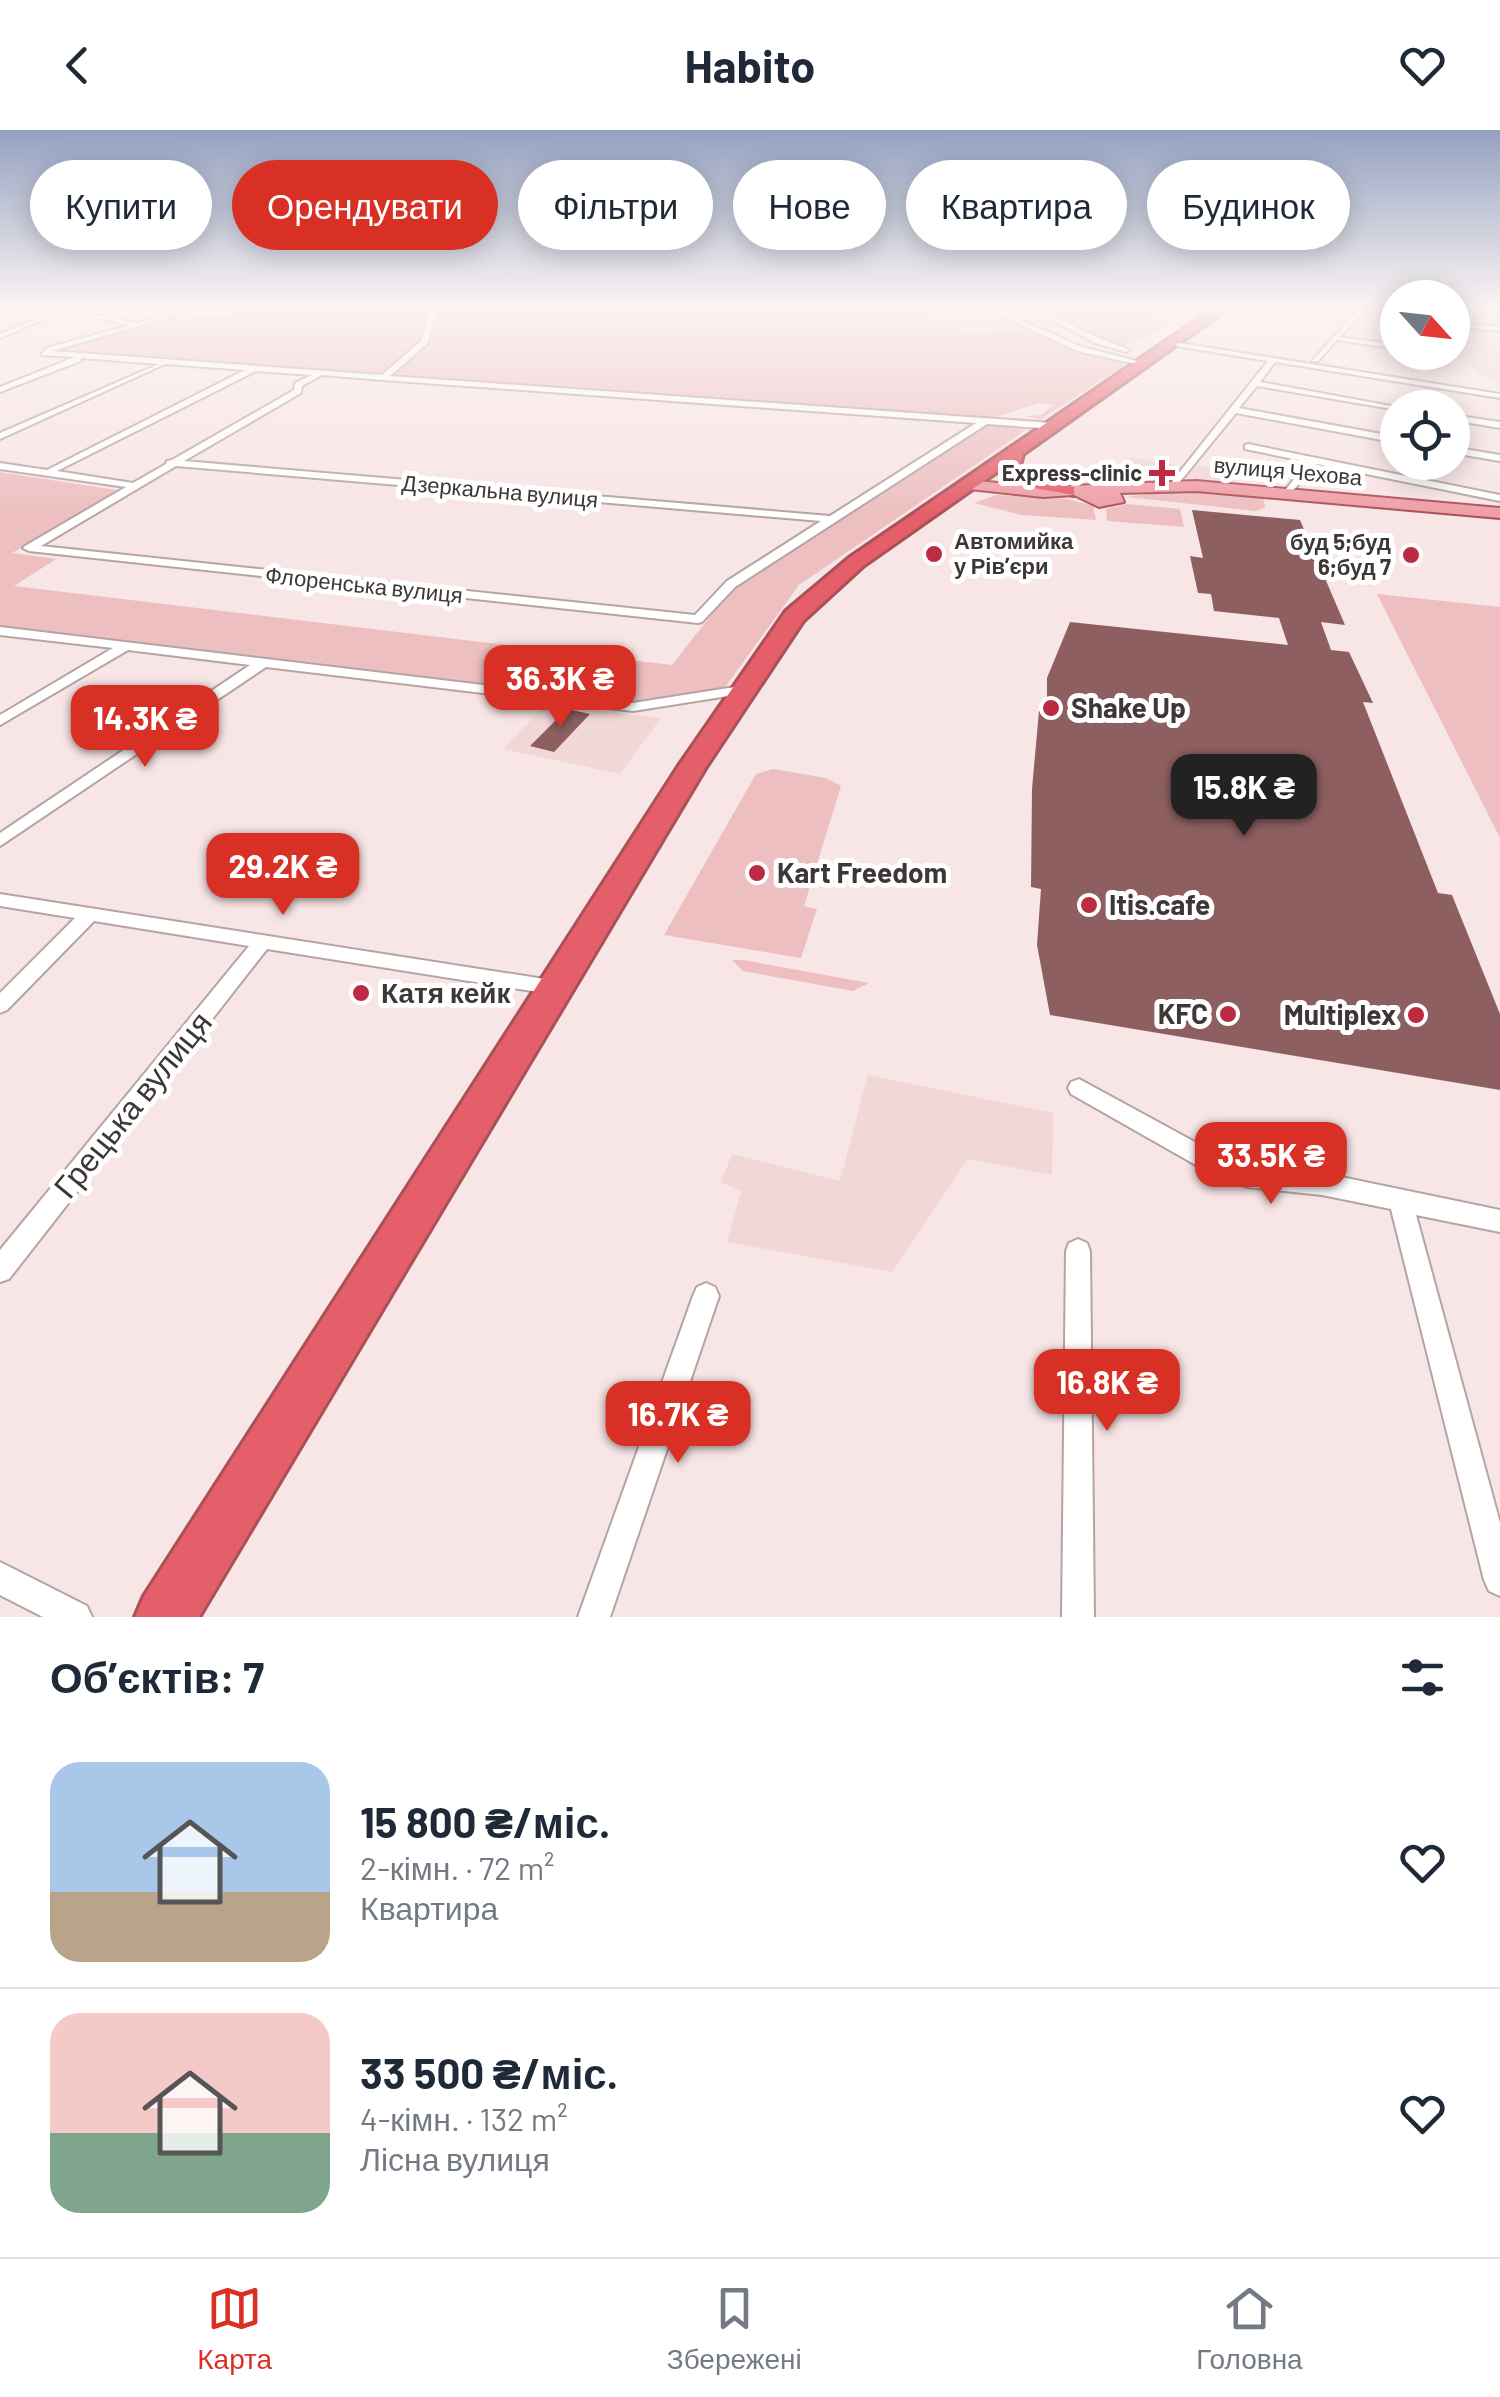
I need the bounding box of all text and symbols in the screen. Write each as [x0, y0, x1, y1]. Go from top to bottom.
icon: back [50, 38, 105, 93]
text: Habito [685, 38, 815, 92]
icon: heart [1395, 38, 1450, 93]
chip: Купити [30, 160, 212, 250]
chip: Орендувати [232, 160, 498, 250]
chip: Фільтри [518, 160, 713, 250]
chip: Нове [733, 160, 886, 250]
chip: Квартира [906, 160, 1127, 250]
chip: Будинок [1147, 160, 1350, 250]
north arrow [1380, 280, 1470, 370]
map controls [1380, 280, 1470, 480]
button: locate [1380, 390, 1470, 480]
street label: вулиця Чехова [1213, 451, 1364, 491]
place label: Express-clinic [1002, 459, 1142, 485]
marker: Express-clinic [1151, 462, 1173, 484]
street label: Дзеркальна вулиця [401, 468, 599, 513]
place label: Автомийка у Рівʼєри [954, 527, 1074, 579]
place label: буд 5;буд 6;буд 7 [1290, 528, 1391, 580]
marker: Автомийка у Рівʼєри [923, 543, 945, 565]
marker: буд 5;буд 6;буд 7 [1400, 544, 1422, 566]
street label: Флоренська вулиця [264, 561, 464, 608]
pin: 36.3K ₴ [468, 645, 652, 730]
text: 36.3K ₴ [506, 658, 614, 696]
pin: 14.3K ₴ [53, 685, 237, 770]
place label: Shake Up [1071, 690, 1186, 724]
marker: Shake Up [1040, 697, 1062, 719]
text: 14.3K ₴ [93, 698, 197, 736]
pin: 15.8K ₴ [1152, 754, 1336, 839]
text: 15.8K ₴ [1193, 767, 1295, 805]
pin: 29.2K ₴ [191, 833, 375, 918]
text: 29.2K ₴ [228, 846, 338, 884]
place label: Kart Freedom [777, 855, 947, 889]
marker: Kart Freedom [746, 862, 768, 884]
place label: Itis.cafe [1109, 887, 1210, 921]
marker: Itis.cafe [1078, 894, 1100, 916]
place label: Катя кейк [381, 975, 511, 1009]
marker: Катя кейк [350, 982, 372, 1004]
place label: KFC [1158, 996, 1208, 1030]
place label: Multiplex [1284, 997, 1396, 1031]
street label: Грецька вулиця [45, 1003, 219, 1205]
marker: KFC [1217, 1003, 1239, 1025]
marker: Multiplex [1405, 1004, 1427, 1026]
pin: 33.5K ₴ [1179, 1122, 1363, 1207]
text: 33.5K ₴ [1217, 1135, 1325, 1173]
pin: 16.8K ₴ [1015, 1349, 1199, 1434]
text: 16.8K ₴ [1056, 1362, 1158, 1400]
pin: 16.7K ₴ [586, 1381, 770, 1466]
text: 16.7K ₴ [628, 1394, 728, 1432]
icon: filters [1395, 1650, 1450, 1705]
text: Об’єктів: 7 [50, 1651, 264, 1701]
text: 15 800 ₴/міс. [360, 1796, 610, 1846]
icon: home [130, 1802, 250, 1922]
icon: heart [1395, 1835, 1450, 1890]
text: 2-кімн. · 72 m² [360, 1848, 555, 1886]
text: Квартира [360, 1888, 498, 1926]
text: 33 500 ₴/міс. [360, 2047, 618, 2097]
icon: home [130, 2053, 250, 2173]
icon: heart [1395, 2086, 1450, 2141]
text: 4-кімн. · 132 m² [360, 2099, 568, 2137]
text: Лісна вулиця [360, 2139, 550, 2177]
tab: Карта [197, 2281, 272, 2376]
tab: Збережені [667, 2281, 802, 2376]
tab: Головна [1196, 2281, 1303, 2376]

